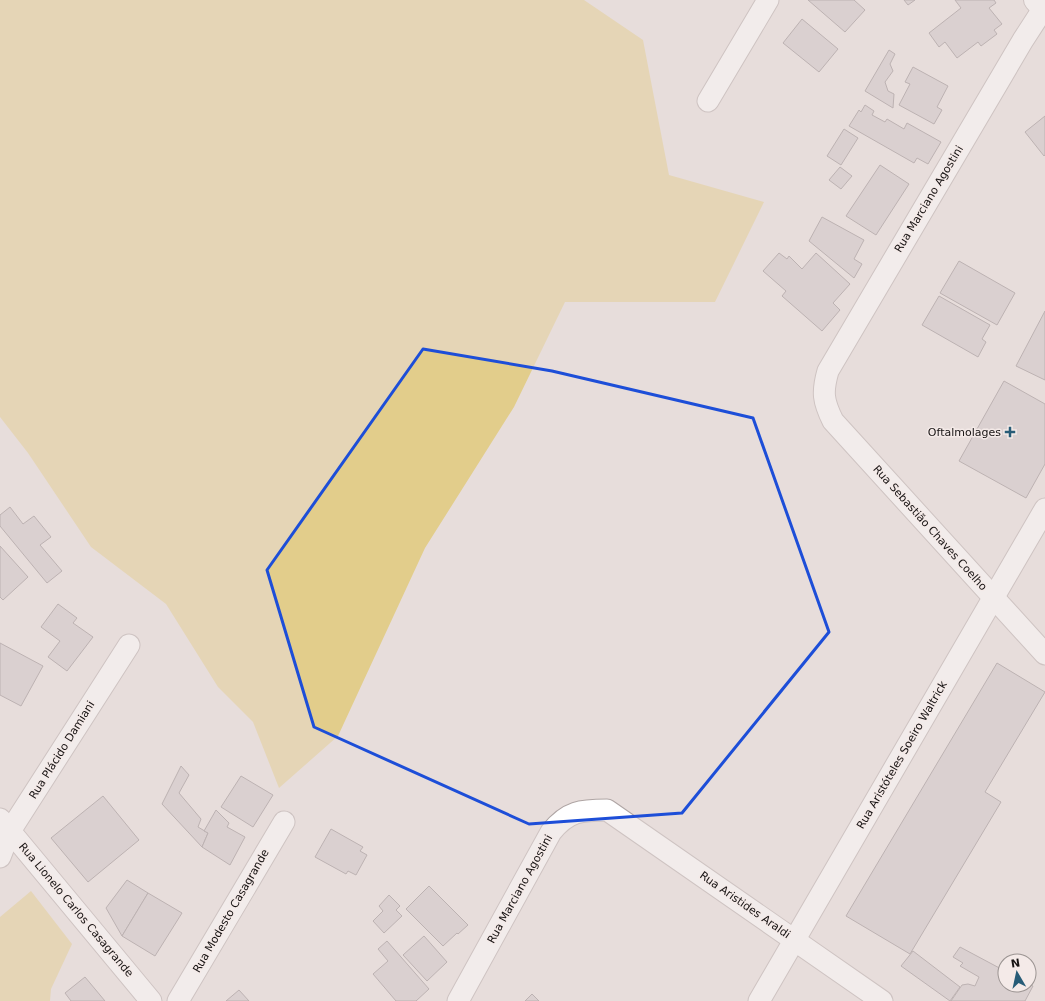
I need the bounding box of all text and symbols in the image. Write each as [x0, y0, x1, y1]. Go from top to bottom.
street label: Rua Marciano Agostini [892, 143, 966, 255]
place label: Oftalmolages [928, 426, 1001, 439]
marker: Oftalmolages [1004, 426, 1016, 438]
street label: Rua Sebastião Chaves Coelho [870, 463, 990, 593]
street label: Rua Aristóteles Soeiro Waltrick [854, 678, 950, 831]
street label: Rua Plácido Damiani [27, 699, 97, 801]
street label: Rua Marciano Agostini [485, 832, 555, 946]
street label: Rua Lionelo Carlos Casagrande [16, 840, 136, 980]
street label: Rua Modesto Casagrande [190, 847, 272, 975]
street label: Rua Aristides Araldi [697, 869, 793, 941]
north arrow [997, 953, 1037, 993]
text: N [1010, 956, 1021, 971]

